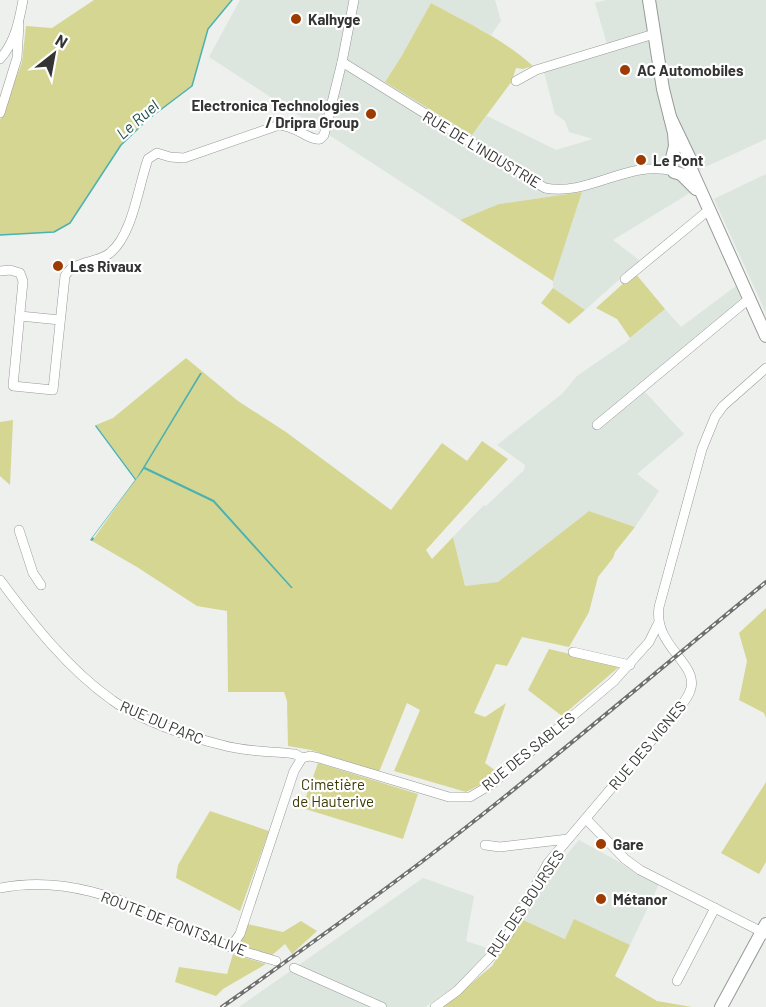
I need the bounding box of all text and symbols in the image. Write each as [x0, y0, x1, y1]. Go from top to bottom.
place label: Kalhyge [308, 10, 360, 28]
marker: Kalhyge [289, 12, 303, 26]
north arrow [24, 24, 84, 84]
text: N [53, 30, 71, 52]
place label: AC Automobiles [637, 61, 744, 79]
marker: AC Automobiles [618, 63, 632, 77]
water label: Le Ruel [112, 95, 162, 143]
place label: Electronica Technologies / Dripra Group [191, 96, 359, 131]
marker: Electronica Technologies / Dripra Group [364, 107, 378, 121]
street label: RUE DE L'INDUSTRIE [420, 107, 544, 191]
place label: Le Pont [653, 151, 704, 169]
marker: Le Pont [634, 153, 648, 167]
place label: Les Rivaux [70, 257, 142, 275]
marker: Les Rivaux [51, 259, 65, 273]
street label: RUE DU PARC [118, 696, 206, 748]
street label: RUE DES VIGNES [605, 697, 689, 793]
street label: RUE DES SABLES [478, 708, 578, 794]
park label: Cimetière de Hauterive [292, 775, 374, 810]
place label: Gare [613, 835, 644, 853]
marker: Gare [594, 837, 608, 851]
street label: RUE DES BOURSES [483, 846, 567, 960]
street label: ROUTE DE FONTSALIVE [99, 887, 249, 959]
place label: Métanor [613, 890, 668, 908]
marker: Métanor [594, 892, 608, 906]

